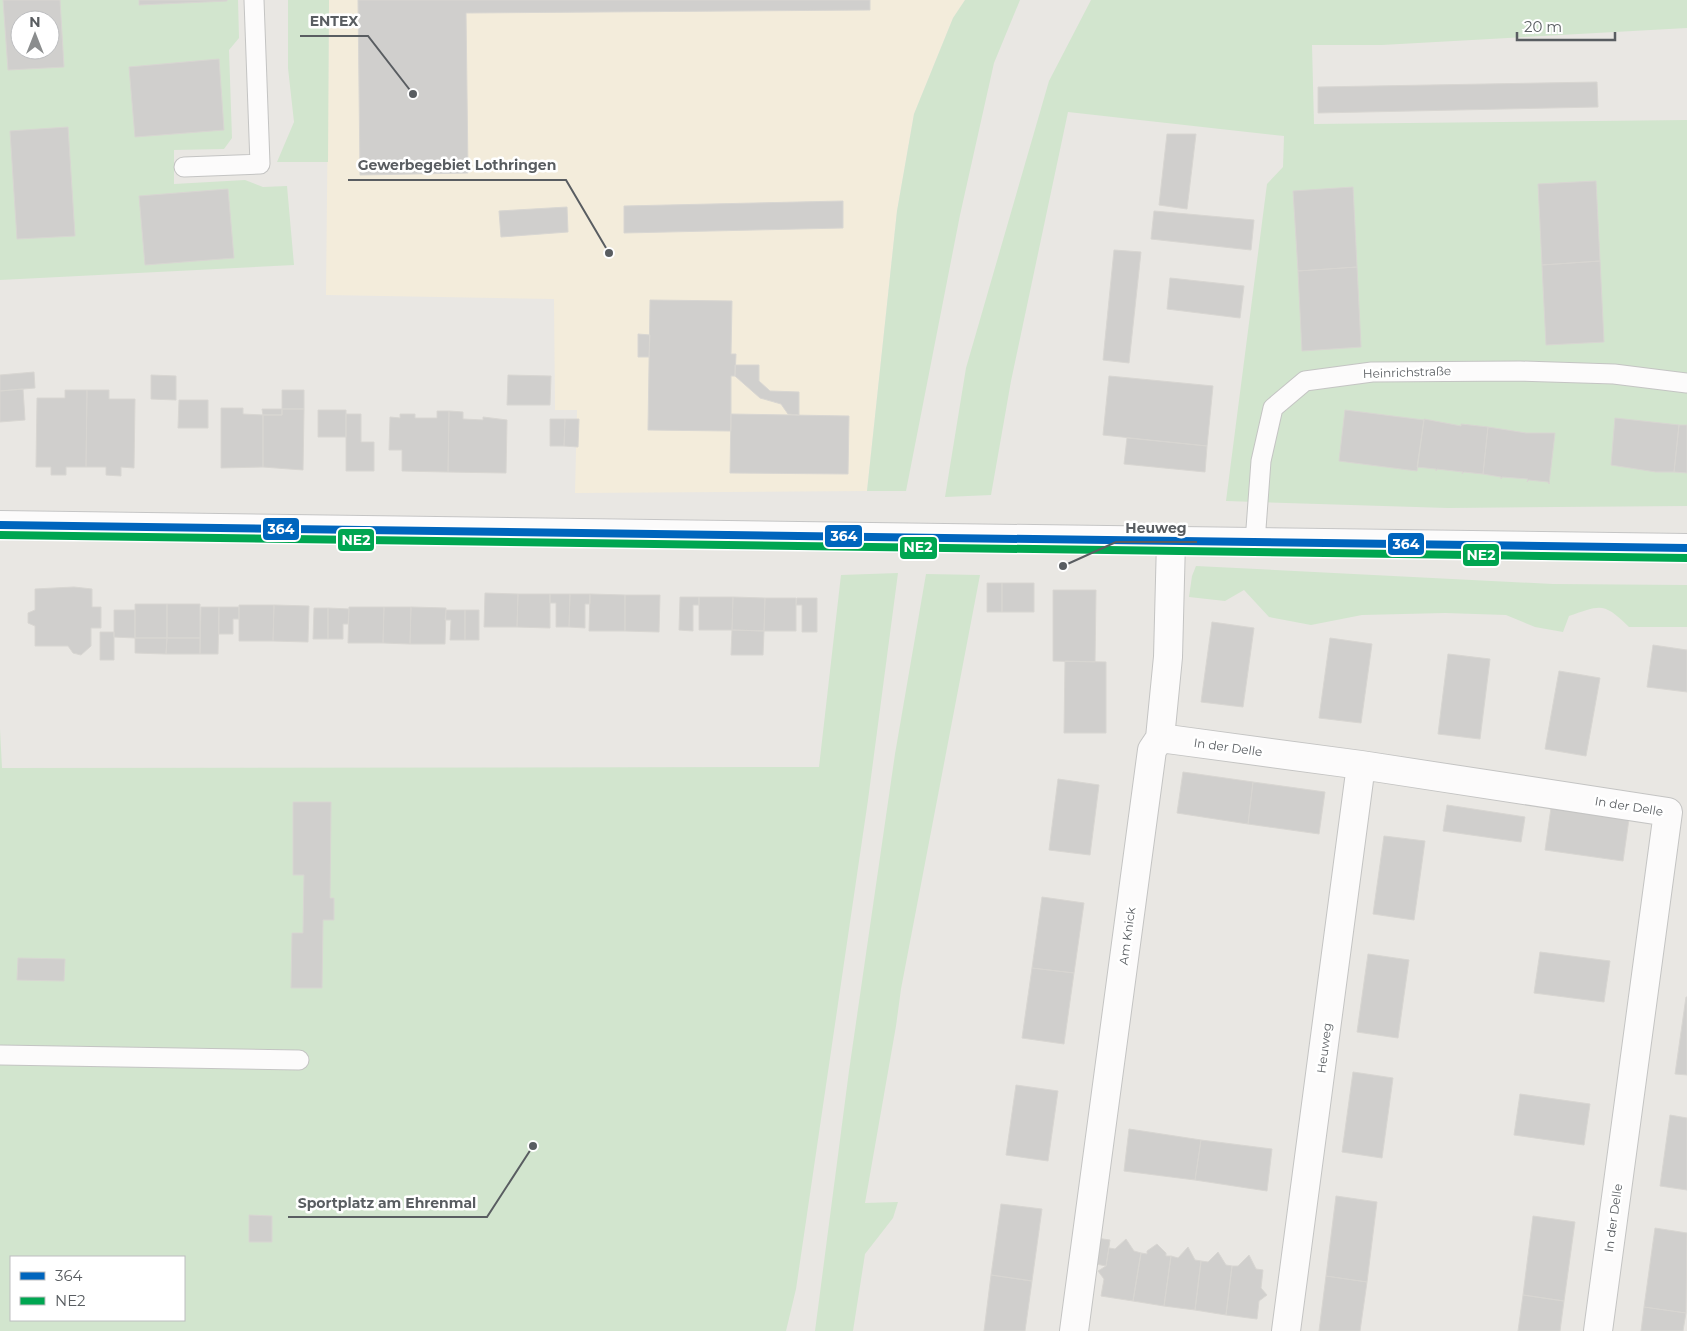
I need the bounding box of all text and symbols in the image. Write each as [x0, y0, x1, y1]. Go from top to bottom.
callout: ENTEX [300, 7, 368, 36]
north arrow [10, 10, 60, 60]
scale bar [1517, 10, 1614, 42]
text: ENTEX [310, 12, 358, 30]
text: N [29, 13, 41, 31]
text: 20 m [1524, 17, 1562, 36]
callout: Gewerbegebiet Lothringen [348, 151, 566, 180]
text: Gewerbegebiet Lothringen [358, 156, 556, 174]
street label: Heinrichstraße [1363, 363, 1451, 381]
callout: Heuweg [1116, 513, 1197, 542]
line badge: 364 [262, 517, 300, 541]
text: Heuweg [1125, 519, 1187, 537]
text: 364 [267, 520, 295, 538]
line badge: 364 [824, 524, 863, 548]
text: 364 [830, 527, 858, 545]
line badge: NE2 [337, 528, 375, 552]
text: NE2 [342, 531, 370, 549]
line badge: 364 [1387, 532, 1425, 556]
text: 364 [1392, 535, 1420, 553]
line badge: NE2 [899, 536, 938, 560]
text: NE2 [904, 538, 932, 556]
line badge: NE2 [1462, 543, 1500, 567]
text: NE2 [1467, 546, 1495, 564]
street label: In der Delle [1193, 735, 1263, 759]
street label: In der Delle [1594, 793, 1664, 819]
street label: Am Knick [1116, 905, 1139, 966]
street label: Heuweg [1313, 1022, 1335, 1074]
street label: In der Delle [1601, 1183, 1625, 1253]
callout: Sportplatz am Ehrenmal [288, 1188, 487, 1217]
text: Sportplatz am Ehrenmal [298, 1194, 476, 1212]
legend [10, 1256, 185, 1321]
text: 364 [55, 1266, 83, 1285]
text: NE2 [55, 1291, 86, 1310]

